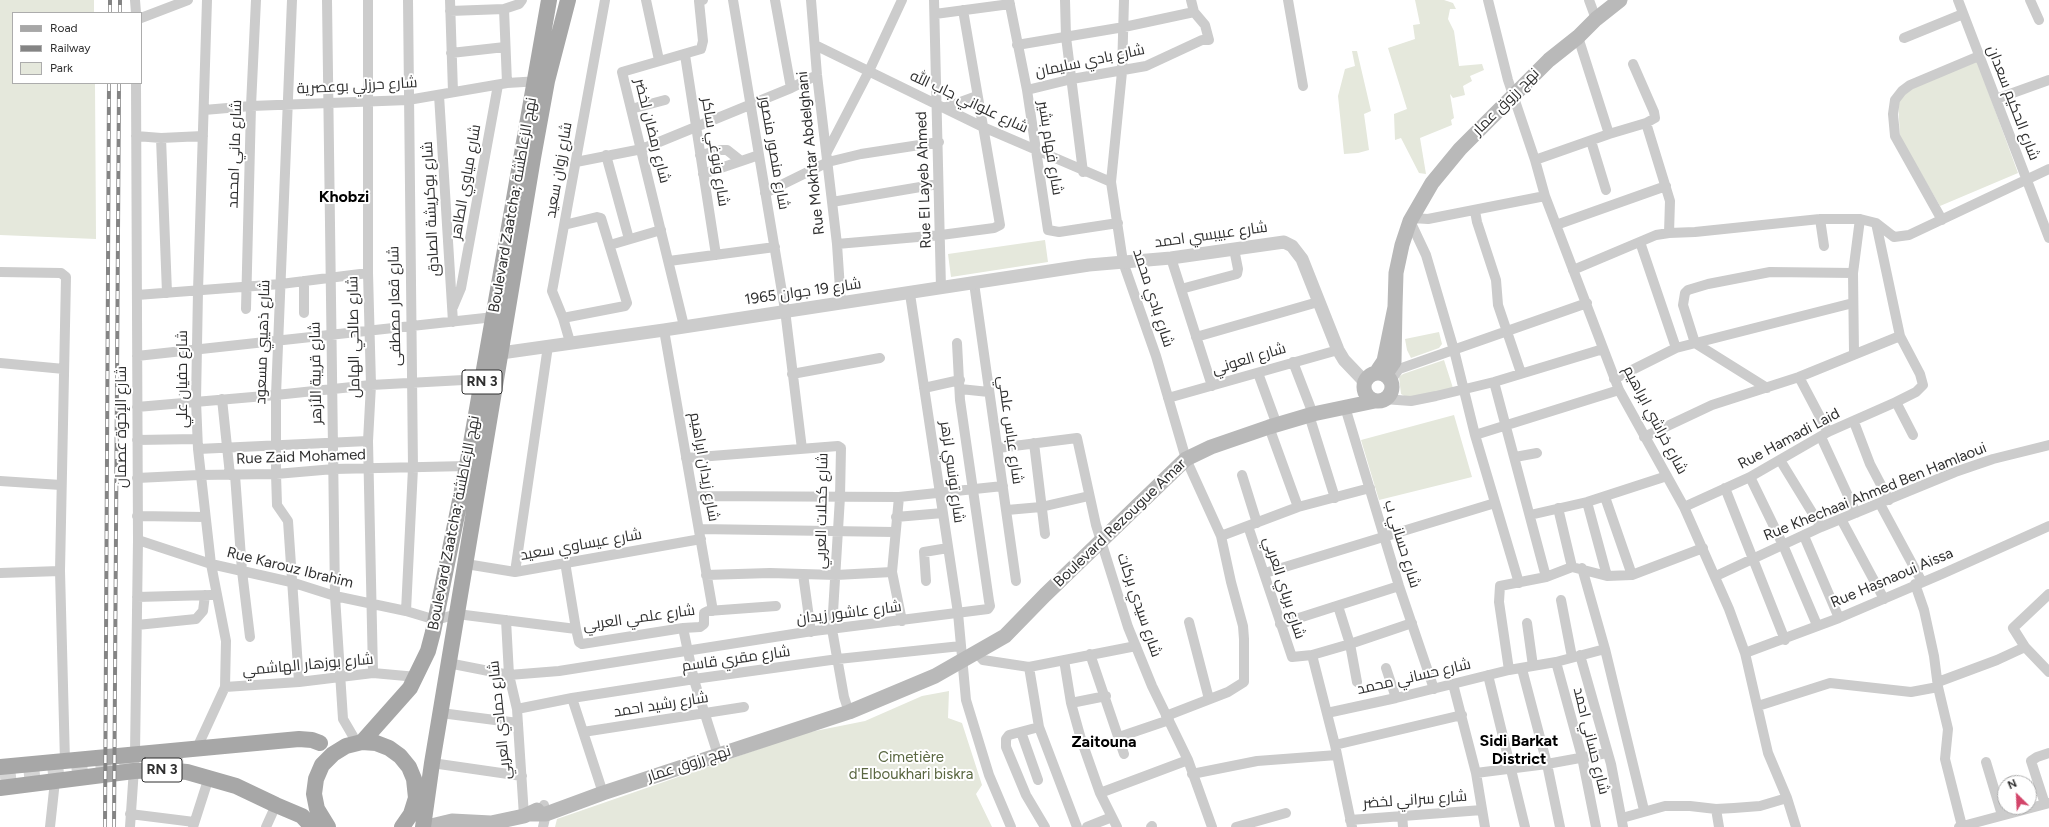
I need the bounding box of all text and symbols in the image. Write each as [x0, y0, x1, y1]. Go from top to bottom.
legend [12, 12, 142, 84]
text: Road [50, 21, 78, 35]
text: Railway [50, 41, 91, 55]
street label: شارع بادي سليمان [1034, 41, 1146, 81]
street label: شارع الحكيم سعدان [1983, 43, 2043, 163]
text: Park [50, 61, 73, 75]
street label: نهج رزوق عمار [1469, 65, 1543, 139]
street label: شارع علواني جاب الله [907, 67, 1031, 137]
street label: Rue Mokhtar Abdelghani [793, 70, 829, 236]
street label: شارع حرزلي بوعصرية [296, 74, 418, 98]
street label: شارع رمضان لخضر [630, 77, 674, 185]
street label: شارع منصور منصور [755, 95, 793, 211]
street label: Boulevard Zaatcha; نهج الزعاطشة [485, 96, 541, 314]
street label: شارع ونوغي ساكر [697, 96, 733, 208]
street label: شارع ماني امحمد [224, 99, 246, 209]
street label: شارع فهام بشير [1034, 100, 1066, 196]
street label: Rue El Layeb Ahmed [913, 111, 935, 249]
street label: شارع زوان سعيد [542, 121, 576, 219]
street label: شارع مياوي الطاهر [447, 123, 485, 241]
street label: شارع بوكريشة الصادق [418, 141, 444, 277]
district label: Khobzi [319, 187, 369, 207]
street label: شارع عبيبسي احمد [1153, 218, 1269, 252]
street label: شارع قعار مصطفى [385, 246, 405, 366]
street label: شارع بادي محمد [1129, 247, 1177, 349]
street label: شارع 19 جوان 1965 [743, 275, 863, 309]
street label: شارع صالحي الهامل [344, 276, 364, 398]
street label: شارع ذهيبي مسعود [252, 279, 274, 405]
street label: شارع قريبة الأزهر [306, 322, 326, 424]
street label: شارع حفيان علي [174, 330, 192, 428]
street label: شارع العوني [1210, 339, 1288, 379]
street label: شارع خراشي ابراهيم [1619, 363, 1691, 477]
street label: شارع الإخوة عصمان [113, 366, 131, 488]
road number: RN 3 [462, 370, 502, 394]
street label: شارع عباس علمي [993, 375, 1027, 485]
street label: Rue Hamadi Laid [1735, 405, 1843, 473]
street label: شارع زيدان ابراهيم [686, 411, 722, 523]
street label: Boulevard Zaatcha; نهج الزعاطشة [424, 414, 484, 632]
street label: شارع تونسي لزهر [936, 420, 968, 524]
street label: Rue Khechaai Ahmed Ben Hamlaoui [1761, 439, 1989, 545]
street label: Rue Zaid Mohamed [236, 446, 366, 468]
street label: شارع كحلات العربي [812, 453, 832, 569]
street label: Boulevard Rezougue Amar [1050, 455, 1190, 591]
street label: شارع حساني ب [1380, 498, 1424, 590]
street label: شارع عيساوي سعيد [519, 525, 643, 565]
street label: شارع برباي العربي [1259, 535, 1309, 641]
street label: Rue Karouz Ibrahim [225, 544, 355, 592]
street label: Rue Hasnaoui Aissa [1828, 544, 1956, 612]
street label: شارع سيدي بركات [1113, 551, 1165, 659]
street label: شارع عاشور زيدان [795, 598, 903, 628]
street label: شارع علمي العربي [582, 601, 696, 635]
street label: شارع مقري قاسم [681, 642, 791, 676]
street label: شارع بوزهار الهاشمي [242, 650, 374, 680]
street label: شارع حساني محمد [1355, 655, 1473, 699]
street label: شارع حمادي العربي [485, 660, 515, 780]
street label: شارع حساني احمد [1569, 686, 1613, 796]
street label: شارع رشيد احمد [612, 689, 710, 721]
district label: Sidi Barkat District [1480, 731, 1558, 769]
district label: Zaitouna [1071, 732, 1137, 752]
street label: نهج رزوق عمار [645, 742, 733, 786]
park label: Cimetière d'Elboukhari biskra [849, 749, 973, 784]
road number: RN 3 [142, 758, 182, 782]
north arrow [1997, 775, 2037, 815]
text: N [2006, 777, 2019, 792]
street label: شارع سراني لخضر [1362, 787, 1468, 813]

